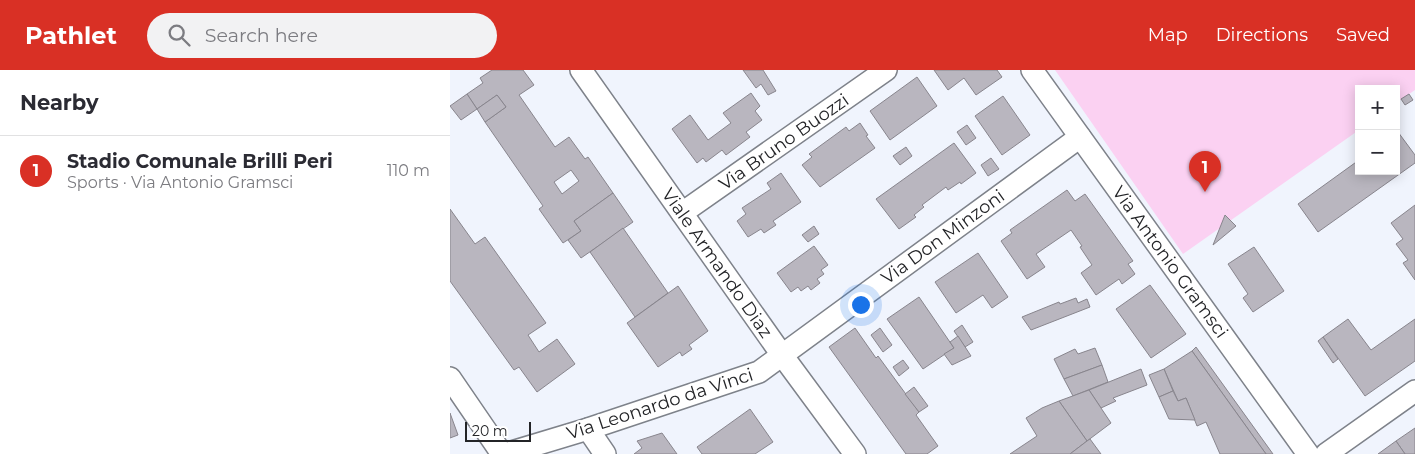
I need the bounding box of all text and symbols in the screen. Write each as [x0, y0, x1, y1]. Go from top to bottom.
search box [147, 13, 497, 58]
text: Pathlet [25, 21, 117, 50]
icon: search [165, 21, 193, 49]
text: Search here [205, 24, 318, 47]
text: Map [1148, 24, 1188, 46]
text: Directions [1216, 24, 1308, 46]
text: Saved [1336, 24, 1390, 46]
map controls [1355, 85, 1400, 175]
button: + [1355, 85, 1400, 130]
street label: Via Bruno Buozzi [715, 89, 853, 195]
text: Nearby [20, 90, 99, 115]
button: − [1355, 130, 1400, 175]
text: Stadio Comunale Brilli Peri [67, 150, 333, 173]
pin: 1 [1189, 151, 1221, 192]
text: 1 [33, 161, 39, 180]
text: 110 m [387, 161, 430, 180]
text: Sports · Via Antonio Gramsci [67, 173, 293, 192]
street label: Via Antonio Gramsci [1107, 182, 1233, 342]
street label: Viale Armando Diaz [657, 184, 777, 342]
street label: Via Don Minzoni [877, 185, 1009, 289]
your location [848, 292, 874, 318]
street label: Via Leonardo da Vinci [564, 363, 756, 445]
scale bar [465, 419, 531, 442]
text: 20 m [472, 422, 508, 440]

